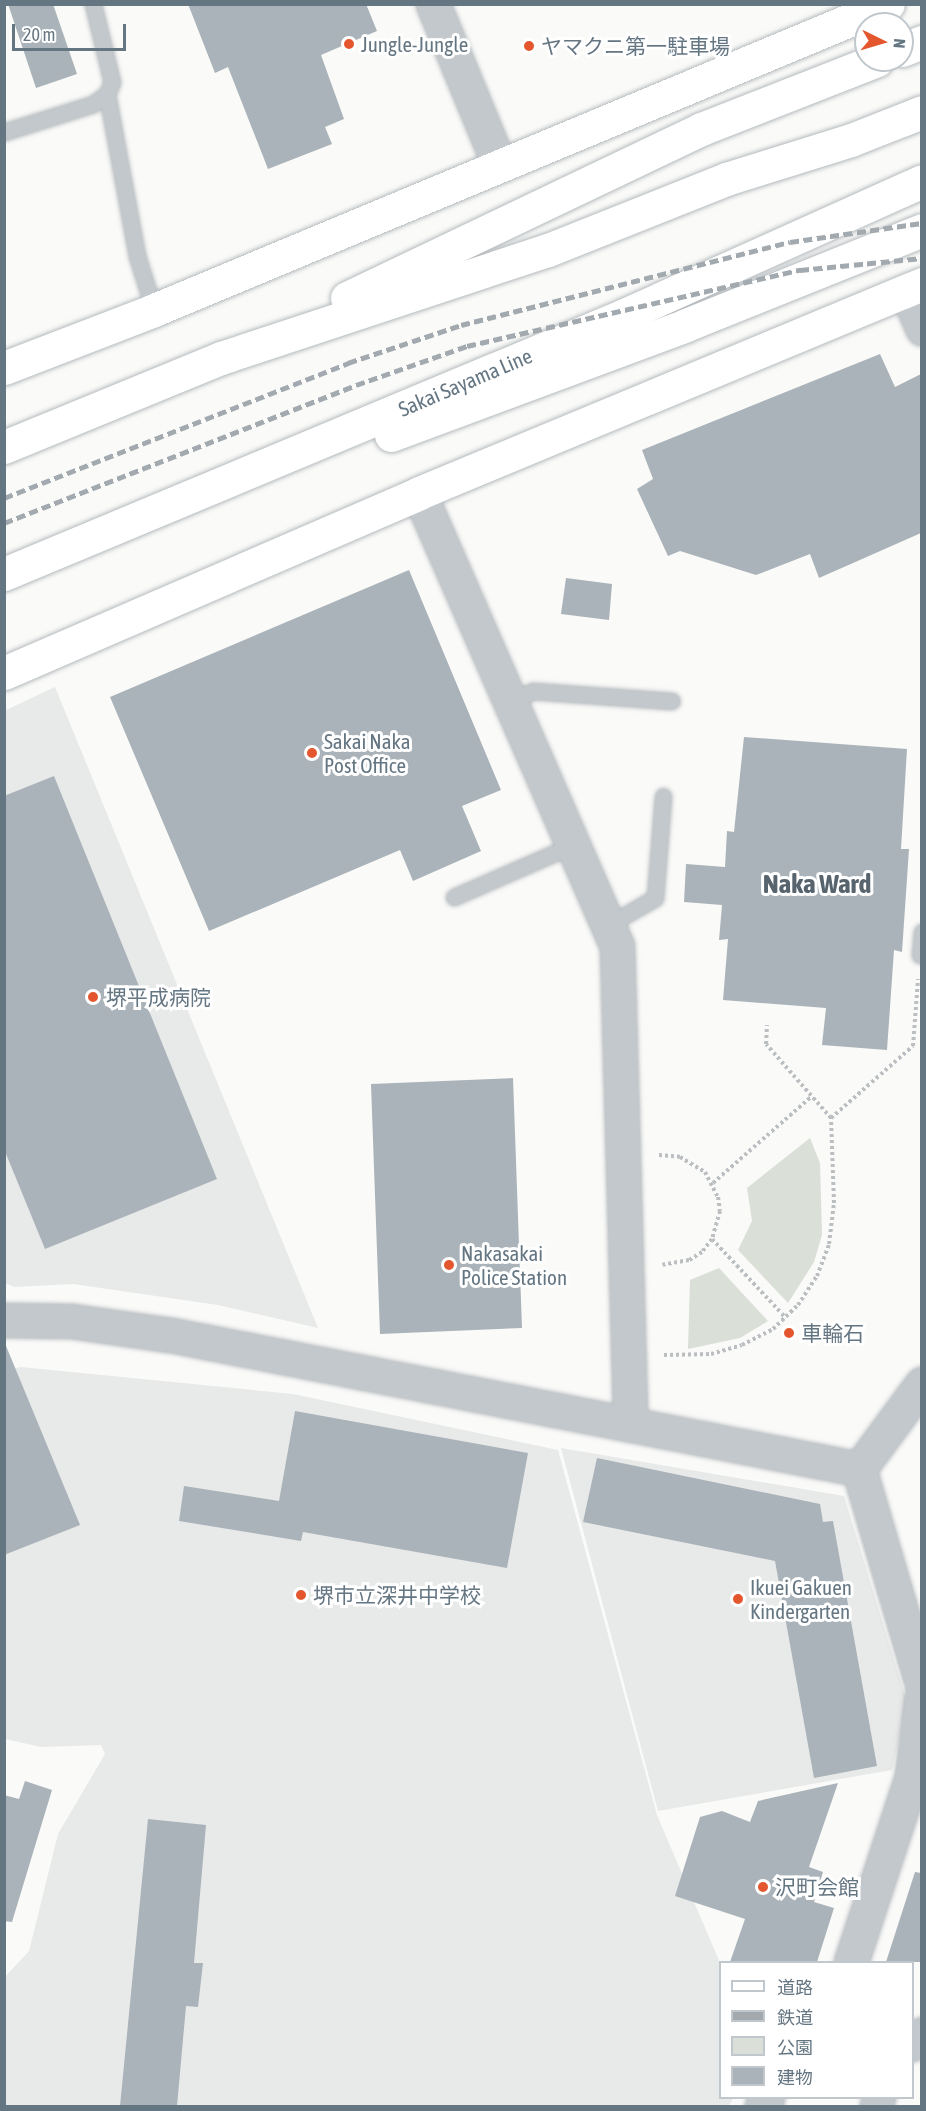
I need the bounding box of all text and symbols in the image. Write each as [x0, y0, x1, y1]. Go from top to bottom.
scale bar [15, 12, 129, 50]
north arrow [854, 12, 914, 72]
text: 20 m [23, 24, 55, 45]
place label: Jungle-Jungle [361, 31, 468, 57]
place label: ヤマクニ第一駐車場 [541, 33, 730, 59]
marker: Jungle-Jungle [342, 37, 356, 51]
text: N [891, 38, 909, 49]
marker: ヤマクニ第一駐車場 [522, 39, 536, 53]
street label: Sakai Sayama Line [394, 343, 536, 421]
place label: Sakai Naka Post Office [324, 728, 410, 778]
marker: Sakai Naka Post Office [305, 746, 319, 760]
district label: Naka Ward [763, 868, 871, 900]
place label: 堺平成病院 [106, 984, 211, 1010]
marker: 堺平成病院 [84, 988, 102, 1006]
place label: Nakasakai Police Station [461, 1240, 567, 1290]
marker: Nakasakai Police Station [442, 1258, 456, 1272]
place label: 車輪石 [801, 1320, 864, 1346]
marker: 車輪石 [782, 1326, 796, 1340]
place label: Ikuei Gakuen Kindergarten [750, 1574, 852, 1624]
place label: 堺市立深井中学校 [313, 1582, 481, 1608]
marker: 堺市立深井中学校 [294, 1588, 308, 1602]
marker: Ikuei Gakuen Kindergarten [731, 1592, 745, 1606]
place label: 沢町会館 [775, 1874, 859, 1900]
marker: 沢町会館 [756, 1880, 770, 1894]
legend [719, 1961, 914, 2099]
text: 道路 [777, 1977, 813, 1998]
text: 鉄道 [777, 2007, 813, 2028]
text: 公園 [777, 2037, 813, 2058]
text: 建物 [777, 2067, 813, 2088]

